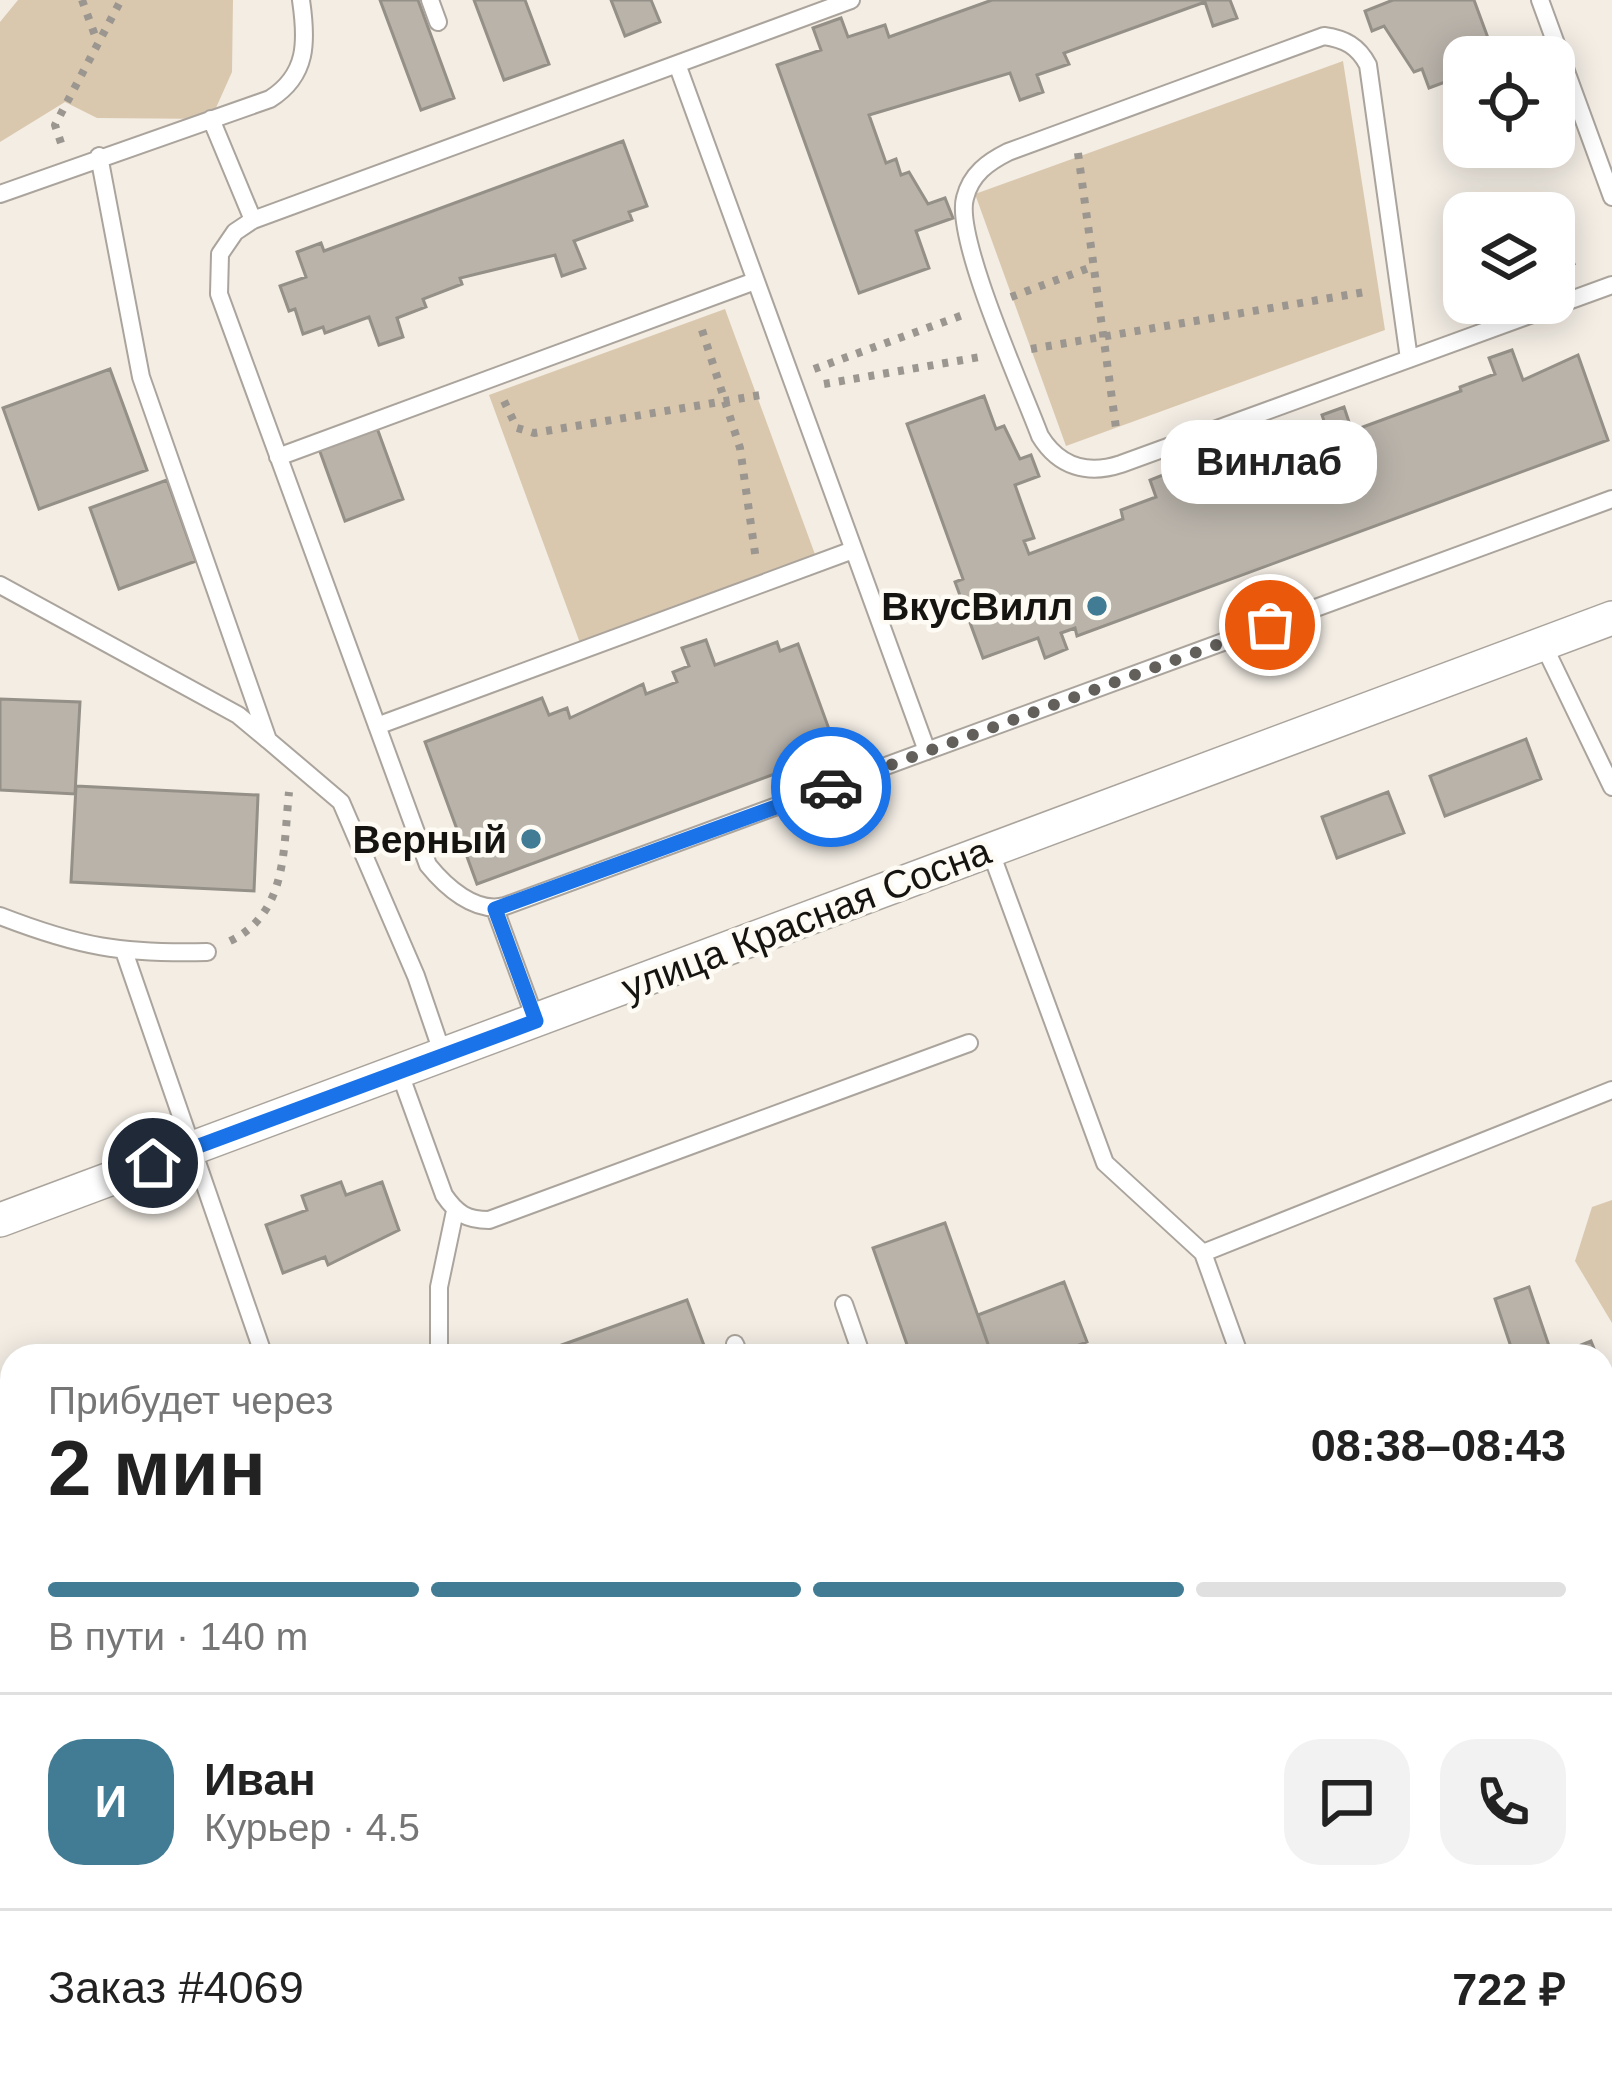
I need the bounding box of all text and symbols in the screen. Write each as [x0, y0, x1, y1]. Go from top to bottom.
map controls [1443, 36, 1575, 324]
button: locate [1443, 36, 1575, 168]
button: layers [1443, 192, 1575, 324]
callout: Винлаб [1162, 421, 1378, 505]
text: Винлаб [1196, 440, 1342, 483]
pin [1219, 574, 1321, 676]
place label: ВкусВилл [881, 585, 1073, 628]
icon: bag [1237, 592, 1303, 658]
marker: ВкусВилл [1084, 593, 1110, 619]
courier [771, 727, 891, 847]
icon: car [798, 754, 864, 820]
place label: Верный [352, 818, 507, 861]
marker: Верный [518, 826, 544, 852]
street label: улица Красная Сосна [616, 829, 997, 1009]
pin [102, 1112, 204, 1214]
icon: home [120, 1130, 186, 1196]
text: Прибудет через [48, 1379, 333, 1422]
text: 08:38–08:43 [1311, 1420, 1566, 1471]
text: 2 мин [48, 1424, 266, 1512]
text: В пути · 140 m [48, 1615, 308, 1658]
button: chat [1284, 1739, 1410, 1865]
button: phone [1440, 1739, 1566, 1865]
text: Иван [204, 1754, 316, 1805]
text: И [95, 1776, 127, 1827]
text: Курьер · 4.5 [204, 1806, 420, 1849]
text: Заказ #4069 [48, 1962, 304, 2013]
text: 722 ₽ [1452, 1964, 1566, 2015]

